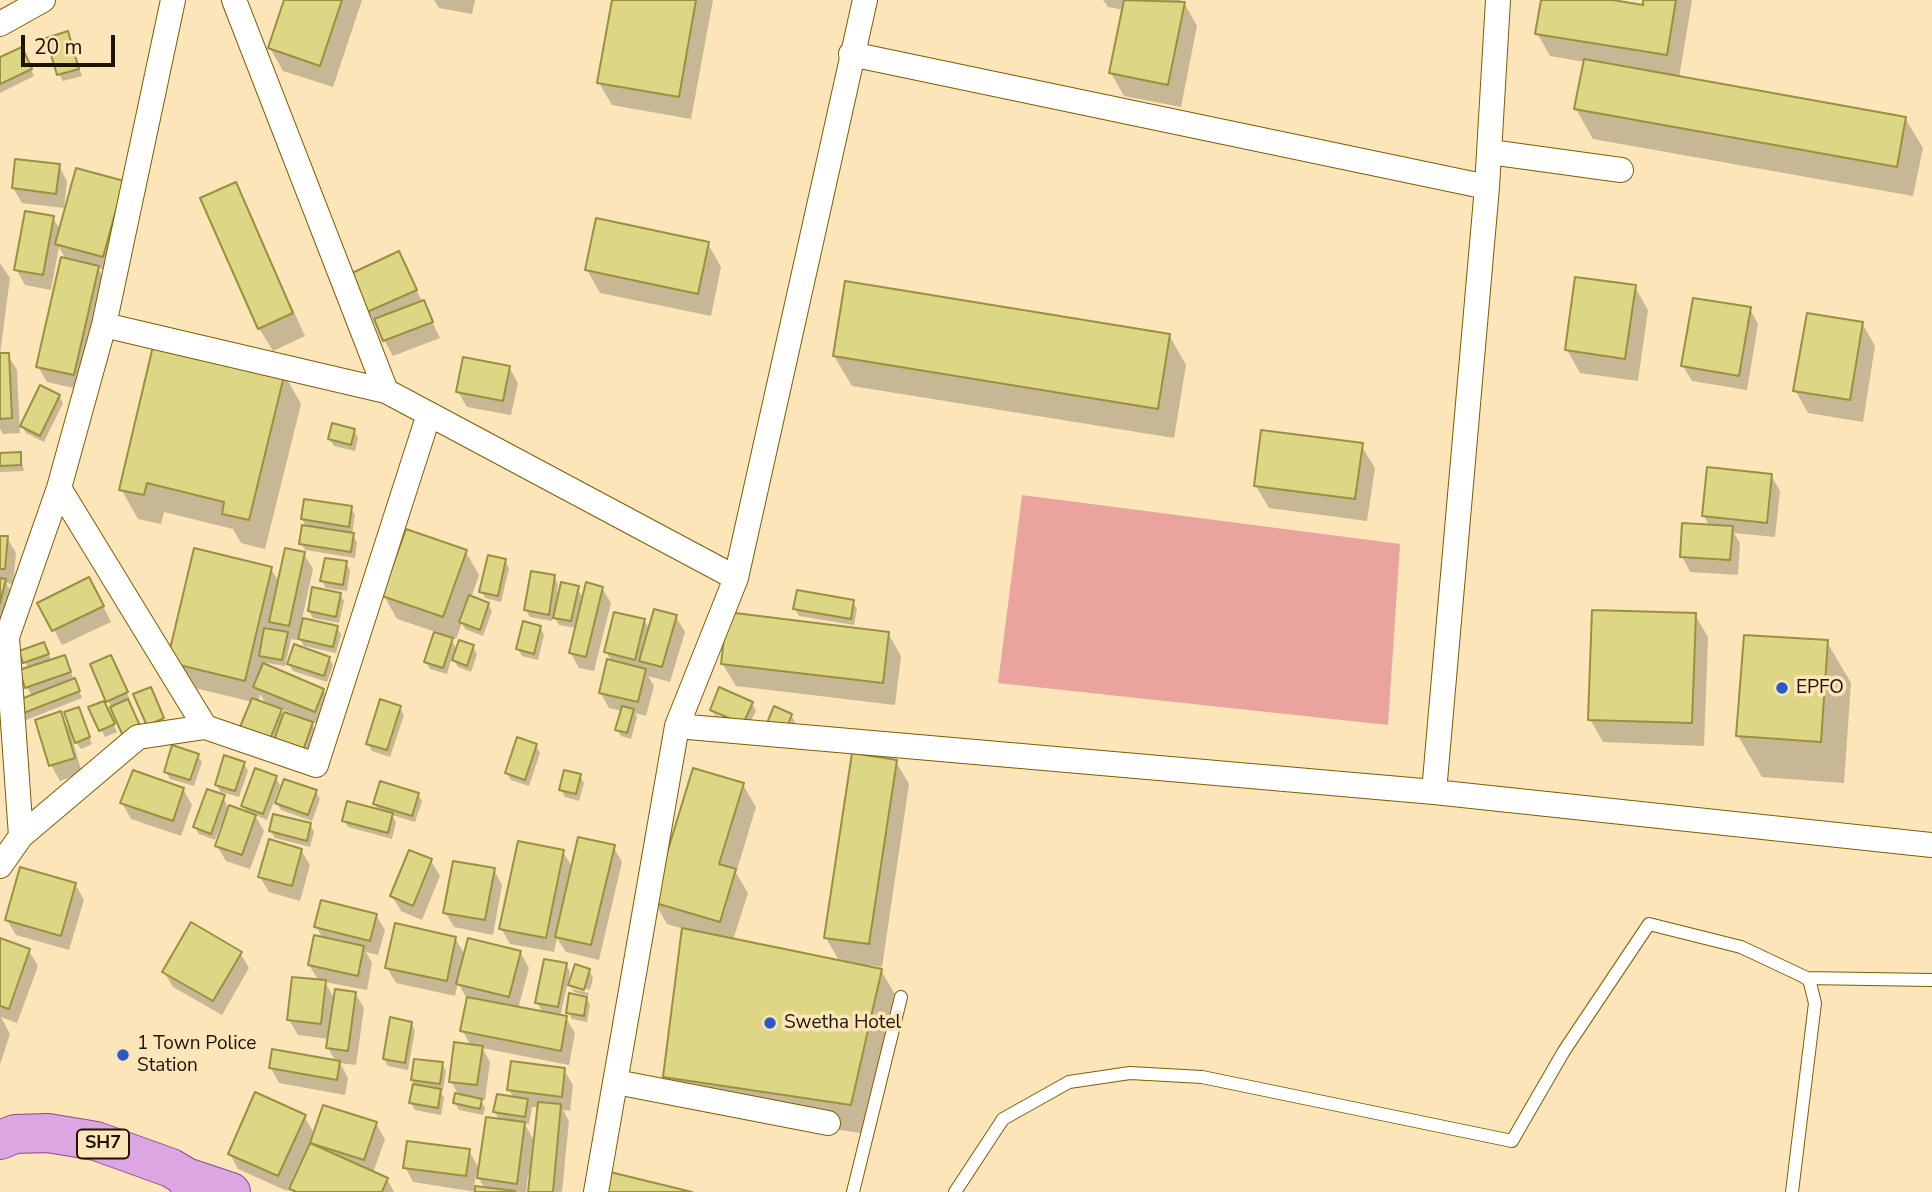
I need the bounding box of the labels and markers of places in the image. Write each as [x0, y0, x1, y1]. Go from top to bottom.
place label: EPFO [1796, 677, 1844, 699]
marker: EPFO [1774, 680, 1790, 696]
place label: Swetha Hotel [784, 1012, 901, 1034]
marker: Swetha Hotel [762, 1015, 778, 1031]
place label: 1 Town Police Station [137, 1033, 256, 1077]
marker: 1 Town Police Station [115, 1047, 131, 1063]

